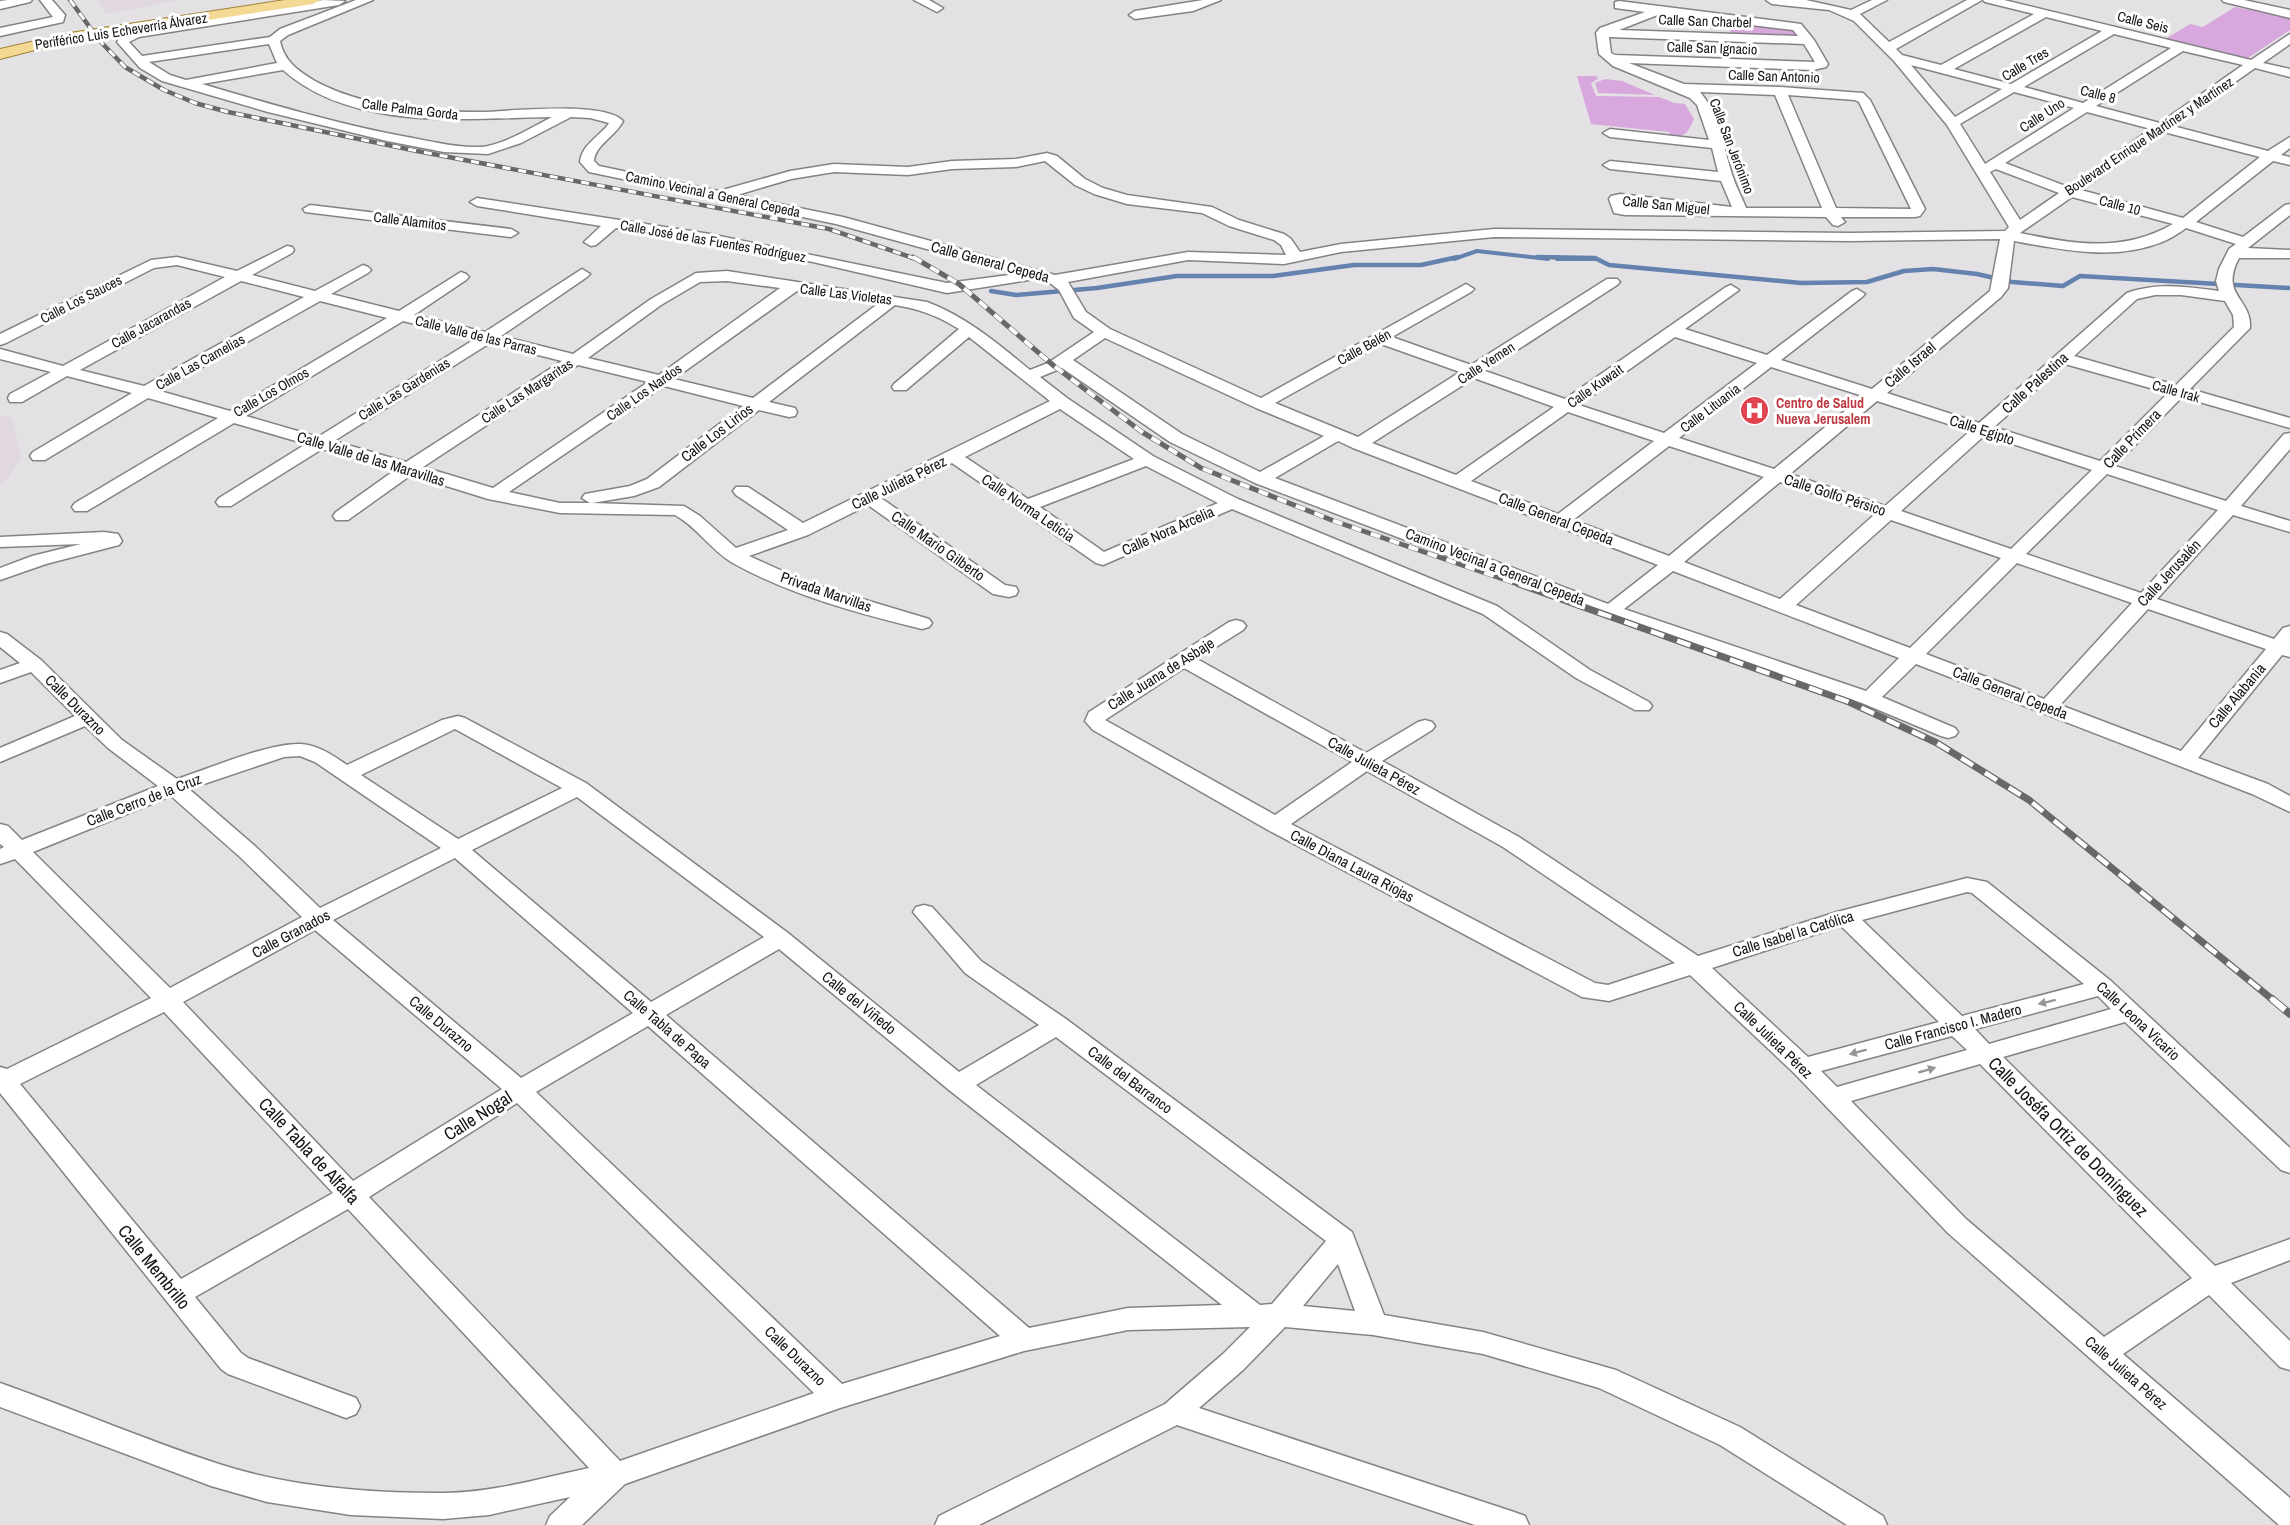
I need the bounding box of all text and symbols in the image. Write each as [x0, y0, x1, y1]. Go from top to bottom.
street label: Calle Seis [2115, 7, 2171, 37]
street label: Periférico Luis Echeverría Álvarez [34, 8, 209, 54]
street label: Calle San Charbel [1658, 10, 1752, 32]
street label: Calle San Ignacio [1666, 37, 1758, 59]
street label: Calle Tres [1998, 43, 2052, 85]
street label: Calle San Antonio [1728, 65, 1820, 87]
street label: Boulevard Enrique Martínez y Martínez [2061, 73, 2237, 199]
street label: Calle 8 [2078, 81, 2118, 107]
street label: Calle Palma Gorda [361, 94, 460, 124]
street label: Calle Uno [2016, 94, 2068, 136]
street label: Calle San Jerónimo [1706, 96, 1758, 196]
street label: Camino Vecinal a General Cepeda [624, 167, 803, 221]
street label: Calle San Miguel [1622, 191, 1710, 219]
street label: Calle 10 [2097, 191, 2143, 219]
street label: Calle Alamitos [372, 208, 448, 234]
street label: Calle José de las Fuentes Rodríguez [619, 216, 808, 266]
street label: Calle General Cepeda [929, 236, 1052, 287]
street label: Calle Los Sauces [37, 271, 125, 327]
street label: Calle Las Violetas [799, 279, 893, 309]
street label: Calle Jacarandas [108, 294, 194, 352]
street label: Calle Valle de las Parras [413, 311, 539, 359]
street label: Calle Belén [1334, 325, 1394, 369]
street label: Calle Las Camelias [152, 330, 248, 394]
street label: Calle Israel [1879, 337, 1940, 392]
street label: Calle Yemen [1454, 338, 1518, 388]
street label: Calle Palestina [1997, 347, 2073, 418]
street label: Calle Las Gardenias [355, 354, 453, 424]
street label: Calle Las Margaritas [478, 354, 577, 427]
street label: Calle Los Nardos [603, 359, 685, 425]
street label: Calle Kuwait [1563, 360, 1627, 412]
street label: Calle Los Olmos [230, 363, 312, 421]
street label: Calle Irak [2150, 376, 2202, 406]
street label: Calle Lituania [1676, 379, 1744, 437]
place label: Centro de Salud Nueva Jerusalem [1776, 394, 1870, 428]
hospital icon: Centro de Salud Nueva Jerusalem [1739, 395, 1771, 427]
street label: Calle Los Lirios [676, 398, 757, 467]
street label: Calle Primera [2098, 404, 2165, 473]
street label: Calle Egipto [1947, 409, 2017, 450]
street label: Calle Valle de las Maravillas [295, 426, 448, 491]
street label: Calle Julieta Pérez [848, 450, 950, 515]
street label: Calle Norma Leticia [977, 468, 1079, 547]
street label: Calle Golfo Pérsico [1782, 468, 1889, 521]
street label: Calle General Cepeda [1496, 487, 1617, 550]
street label: Calle Nora Arcelia [1118, 501, 1217, 560]
street label: Calle Mario Gilberto [887, 505, 990, 586]
street label: Camino Vecinal a General Cepeda [1402, 523, 1588, 611]
street label: Calle Jerusalén [2132, 535, 2205, 611]
street label: Privada Marvillas [778, 566, 875, 617]
street label: Calle Juana de Asbaje [1103, 632, 1218, 715]
street label: Calle Alabania [2203, 658, 2270, 733]
street label: Calle General Cepeda [1950, 661, 2071, 724]
street label: Calle Durazno [40, 670, 110, 740]
street label: Calle Julieta Pérez [1324, 731, 1424, 800]
street label: Calle Cerro de la Cruz [83, 768, 204, 831]
street label: Calle Diana Laura Riojas [1287, 824, 1418, 907]
street label: Calle Granados [248, 904, 333, 963]
street label: Calle Isabel la Católica [1730, 905, 1856, 962]
street label: Calle del Viñedo [818, 966, 901, 1039]
street label: Calle Leona Vicario [2092, 976, 2185, 1065]
street label: Calle Tabla de Papa [619, 985, 716, 1073]
street label: Calle Durazno [405, 991, 478, 1057]
street label: Calle Julieta Pérez [1729, 996, 1818, 1083]
one-way arrow [2037, 997, 2056, 1007]
street label: Calle Francisco I. Madero [1882, 998, 2024, 1055]
street label: Calle del Barranco [1084, 1041, 1177, 1119]
one-way arrow [1849, 1048, 1867, 1057]
street label: Calle Joséfa Ortiz de Domínguez [1983, 1051, 2154, 1222]
one-way arrow [1919, 1065, 1937, 1074]
street label: Calle Nogal [439, 1085, 517, 1146]
street label: Calle Tabla de Alfalfa [253, 1092, 366, 1210]
street label: Calle Membrillo [112, 1219, 196, 1314]
street label: Calle Durazno [760, 1321, 831, 1390]
street label: Calle Julieta Pérez [2080, 1331, 2172, 1414]

